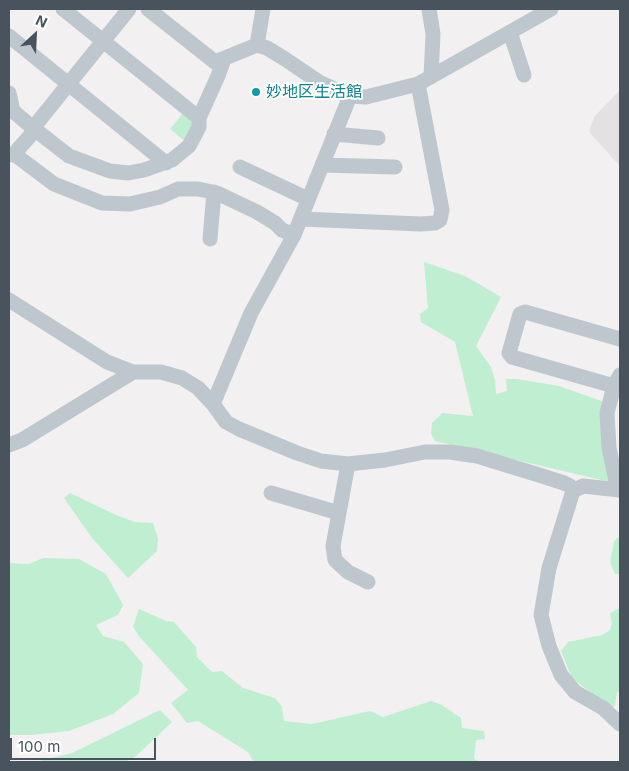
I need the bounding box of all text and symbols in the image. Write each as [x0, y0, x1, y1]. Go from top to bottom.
north arrow [10, 10, 60, 60]
text: N [33, 11, 50, 31]
place label: 妙地区生活館 [266, 82, 362, 102]
marker: 妙地区生活館 [250, 86, 262, 98]
scale bar [12, 728, 159, 760]
text: 100 m [18, 737, 60, 756]

